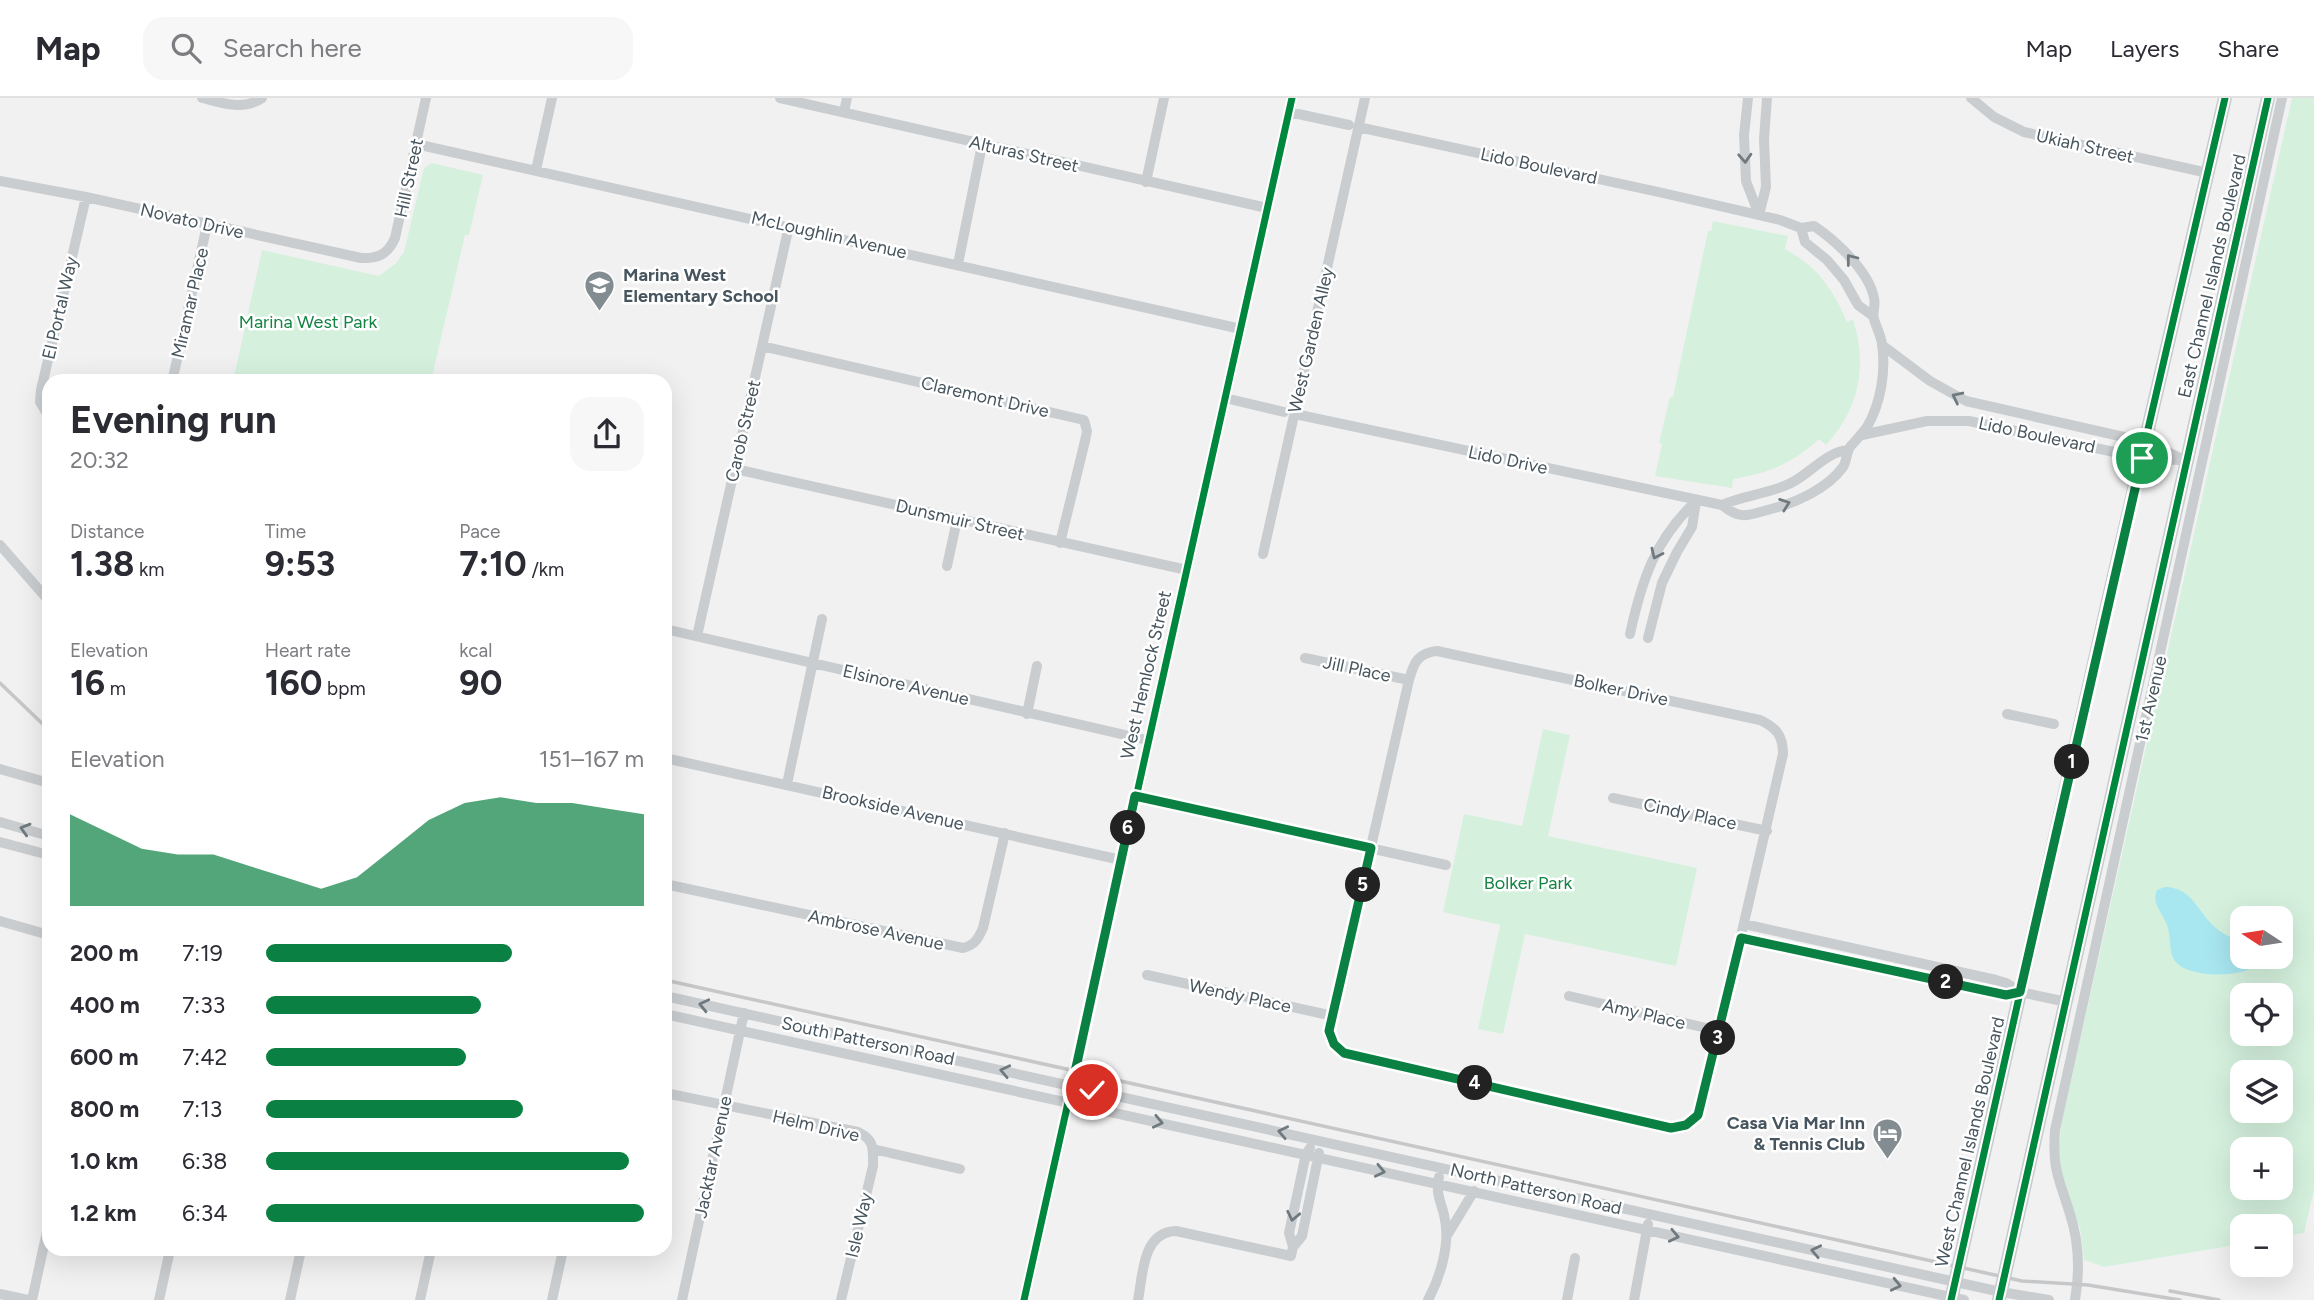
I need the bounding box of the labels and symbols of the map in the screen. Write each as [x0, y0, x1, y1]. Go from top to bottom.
street label: Ukiah Street [2034, 124, 2136, 168]
street label: Alturas Street [967, 131, 1081, 177]
street label: Hill Street [390, 136, 428, 220]
street label: Lido Boulevard [1479, 143, 1599, 189]
street label: East Channel Islands Boulevard [2173, 152, 2251, 400]
one-way arrow [1738, 153, 1753, 164]
street label: Novato Drive [138, 198, 246, 244]
street label: McLoughlin Avenue [749, 206, 909, 264]
street label: Miramar Place [167, 245, 213, 360]
street label: El Portal Way [37, 254, 83, 362]
one-way arrow [1846, 255, 1859, 267]
place label: Marina West Elementary School [623, 264, 778, 307]
street label: West Garden Alley [1284, 264, 1339, 415]
school or university icon: Marina West Elementary School [583, 268, 617, 312]
park label: Marina West Park [239, 311, 378, 333]
street label: Claremont Drive [919, 372, 1051, 422]
street label: Carob Street [721, 378, 765, 484]
one-way arrow [1952, 391, 1964, 405]
street label: Lido Boulevard [1977, 412, 2097, 458]
pin [2112, 428, 2172, 488]
street label: Lido Drive [1466, 441, 1550, 479]
street label: Dunsmuir Street [894, 495, 1027, 546]
one-way arrow [1779, 499, 1791, 513]
one-way arrow [1650, 547, 1664, 560]
street label: West Hemlock Street [1116, 588, 1176, 761]
street label: Jill Place [1321, 651, 1393, 687]
street label: 1st Avenue [2130, 654, 2172, 744]
street label: Elsinore Avenue [841, 660, 971, 710]
street label: Bolker Drive [1572, 669, 1670, 711]
pin: 1 [2054, 744, 2090, 780]
street label: Brookside Avenue [820, 781, 966, 835]
street label: Cindy Place [1641, 793, 1739, 835]
pin: 6 [1110, 810, 1146, 846]
one-way arrow [19, 823, 31, 837]
pin: 5 [1346, 868, 1380, 902]
park label: Bolker Park [1484, 872, 1573, 894]
street label: Ambrose Avenue [806, 905, 946, 955]
north arrow [2230, 906, 2292, 970]
pin: 2 [1928, 964, 1964, 1000]
street label: Wendy Place [1187, 974, 1293, 1018]
street label: Amy Place [1600, 994, 1688, 1034]
one-way arrow [699, 998, 711, 1013]
street label: South Patterson Road [779, 1012, 957, 1070]
street label: West Channel Islands Boulevard [1930, 1015, 2010, 1269]
pin: 3 [1700, 1020, 1736, 1056]
pin [1062, 1060, 1122, 1120]
one-way arrow [999, 1065, 1011, 1079]
pin: 4 [1458, 1066, 1492, 1100]
street label: Jacktar Avenue [689, 1094, 737, 1220]
street label: Helm Drive [770, 1105, 862, 1147]
place label: Casa Via Mar Inn & Tennis Club [1727, 1112, 1865, 1155]
one-way arrow [1152, 1114, 1164, 1129]
hotel icon: Casa Via Mar Inn & Tennis Club [1871, 1116, 1905, 1160]
one-way arrow [1277, 1126, 1289, 1141]
street label: North Patterson Road [1448, 1159, 1624, 1219]
one-way arrow [1374, 1162, 1386, 1177]
street label: Isle Way [841, 1190, 877, 1260]
one-way arrow [1287, 1210, 1302, 1222]
one-way arrow [1668, 1227, 1680, 1242]
one-way arrow [1810, 1244, 1822, 1259]
one-way arrow [1890, 1276, 1902, 1291]

